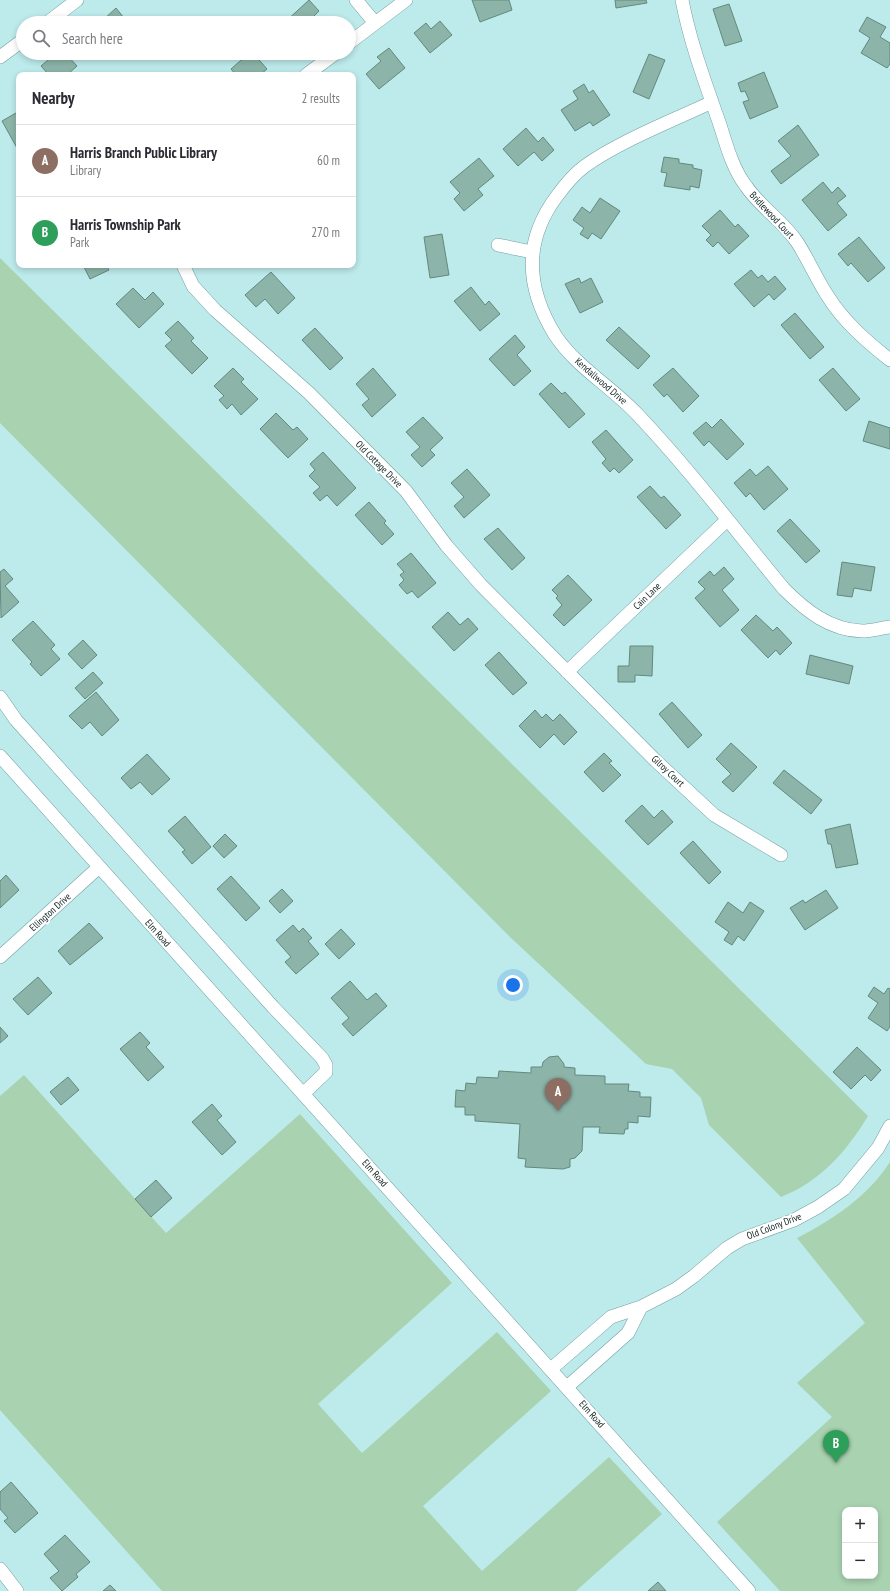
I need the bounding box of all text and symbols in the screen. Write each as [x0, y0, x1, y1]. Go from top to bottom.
search box [16, 16, 356, 60]
icon: search [30, 27, 52, 49]
text: Search here [62, 29, 123, 48]
text: Nearby [32, 87, 75, 109]
text: 2 results [301, 90, 340, 107]
text: Harris Branch Public Library [70, 143, 217, 162]
text: A [42, 152, 48, 169]
text: 60 m [317, 152, 340, 169]
text: Library [70, 162, 101, 179]
street label: Bridlewood Court [747, 189, 797, 242]
text: Harris Township Park [70, 215, 181, 234]
text: B [42, 224, 48, 241]
text: 270 m [311, 224, 340, 241]
text: Park [70, 234, 89, 251]
street label: Kendallwood Drive [572, 355, 630, 407]
street label: Old Cottage Drive [353, 438, 405, 490]
street label: Cain Lane [630, 580, 664, 612]
street label: Gilroy Court [649, 752, 687, 790]
street label: Ellington Drive [27, 890, 73, 934]
street label: Elm Road [142, 917, 174, 949]
your location [503, 975, 523, 995]
pin: A [545, 1078, 571, 1111]
street label: Elm Road [359, 1157, 391, 1189]
street label: Old Colony Drive [745, 1210, 803, 1242]
street label: Elm Road [576, 1398, 608, 1430]
pin: B [823, 1430, 849, 1463]
map controls [842, 1507, 878, 1579]
button: + [842, 1507, 878, 1543]
button: − [842, 1543, 878, 1579]

